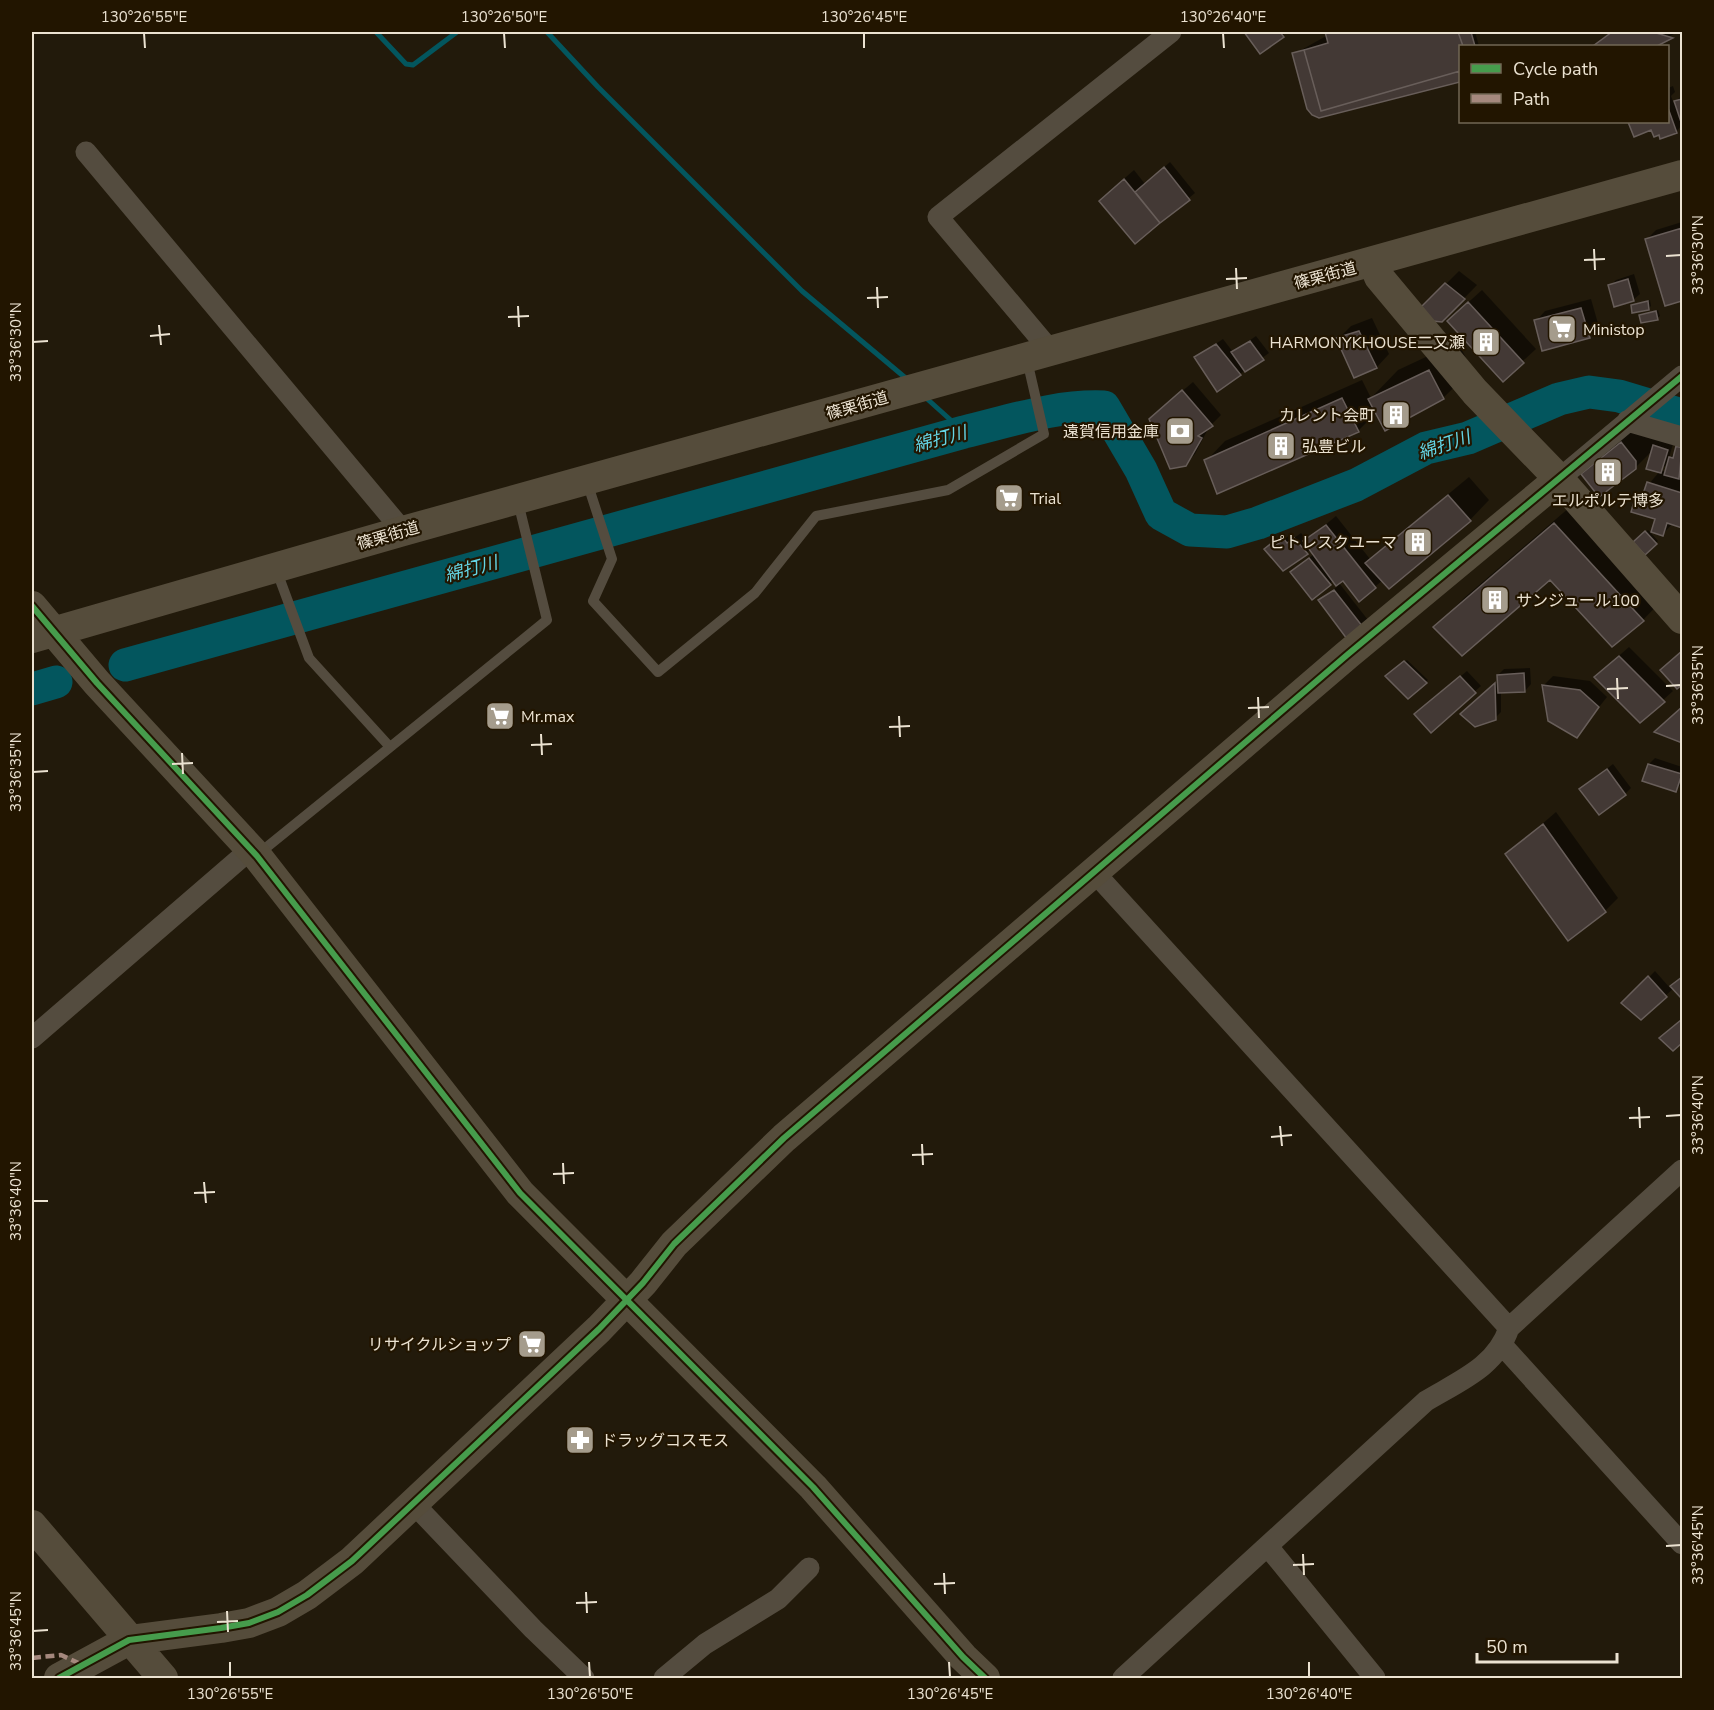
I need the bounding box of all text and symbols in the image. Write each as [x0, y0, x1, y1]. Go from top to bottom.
text: 130°26'55"E [101, 7, 187, 27]
text: 130°26'50"E [461, 7, 547, 27]
text: 130°26'45"E [821, 7, 907, 27]
text: 130°26'40"E [1180, 7, 1266, 27]
legend [1459, 45, 1669, 123]
text: Cycle path [1513, 57, 1598, 81]
text: Path [1513, 87, 1550, 111]
text: 33°36'30"N [1688, 215, 1708, 295]
street label: 篠栗街道 [1291, 257, 1359, 295]
text: 33°36'30"N [6, 302, 26, 382]
supermarket icon: Ministop [1546, 313, 1578, 345]
place label: Ministop [1583, 319, 1645, 341]
building icon: HARMONYKHOUSE二又瀬 [1470, 326, 1502, 358]
place label: HARMONYKHOUSE二又瀬 [1270, 332, 1465, 354]
street label: 篠栗街道 [823, 387, 891, 425]
building icon: カレント会町 [1380, 399, 1412, 431]
place label: カレント会町 [1279, 405, 1375, 427]
bank icon: 遠賀信用金庫 [1164, 415, 1196, 447]
water label: 綿打川 [911, 420, 971, 458]
place label: 遠賀信用金庫 [1063, 421, 1159, 443]
water label: 綿打川 [1415, 424, 1475, 465]
building icon: 弘豊ビル [1265, 430, 1297, 462]
place label: 弘豊ビル [1302, 436, 1366, 458]
building icon: エルポルテ博多 [1592, 456, 1624, 488]
supermarket icon: Trial [993, 482, 1025, 514]
place label: Trial [1030, 488, 1061, 510]
place label: エルポルテ博多 [1552, 490, 1664, 512]
street label: 篠栗街道 [354, 517, 422, 555]
building icon: ピトレスクユーマ [1402, 526, 1434, 558]
place label: ピトレスクユーマ [1269, 532, 1397, 554]
water label: 綿打川 [442, 550, 502, 588]
building icon: サンジュール100 [1479, 584, 1511, 616]
place label: サンジュール100 [1516, 590, 1640, 612]
text: 33°36'35"N [1688, 645, 1708, 725]
supermarket icon: Mr.max [484, 700, 516, 732]
place label: Mr.max [521, 706, 575, 728]
text: 33°36'35"N [6, 732, 26, 812]
text: 33°36'40"N [1688, 1075, 1708, 1155]
text: 33°36'40"N [6, 1161, 26, 1241]
supermarket icon: リサイクルショップ [516, 1328, 548, 1360]
place label: リサイクルショップ [368, 1334, 511, 1356]
pharmacy icon: ドラッグコスモス [564, 1424, 596, 1456]
place label: ドラッグコスモス [601, 1430, 729, 1452]
text: 33°36'45"N [1688, 1505, 1708, 1585]
text: 33°36'45"N [6, 1591, 26, 1671]
scale bar [1477, 1626, 1616, 1664]
text: 50 m [1486, 1635, 1528, 1659]
text: 130°26'55"E [187, 1684, 273, 1704]
text: 130°26'50"E [547, 1684, 633, 1704]
text: 130°26'45"E [907, 1684, 993, 1704]
text: 130°26'40"E [1266, 1684, 1352, 1704]

